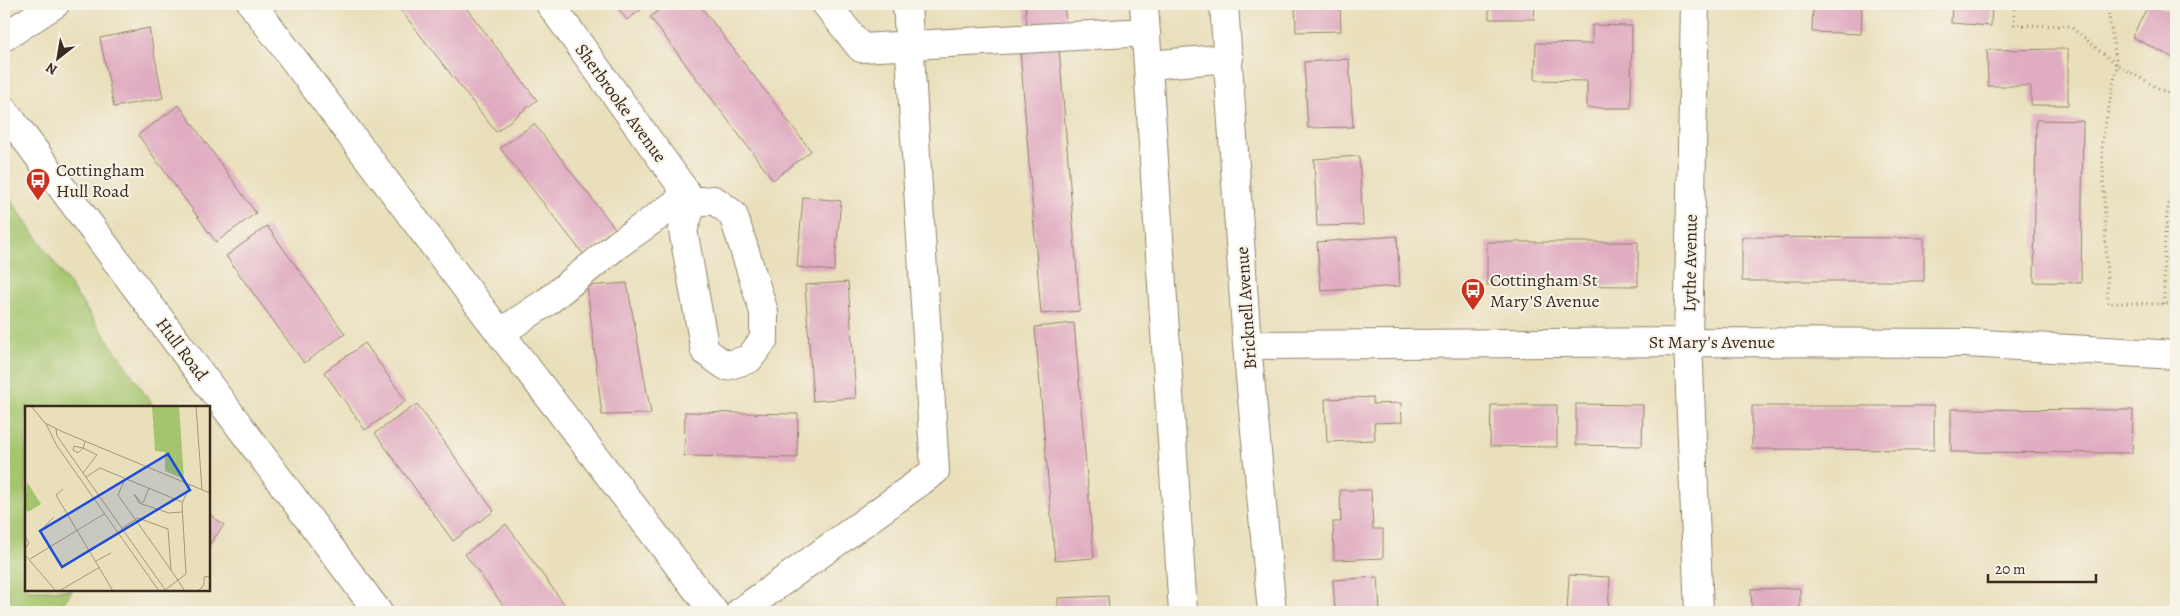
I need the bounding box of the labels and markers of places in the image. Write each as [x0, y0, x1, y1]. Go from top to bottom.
place label: Cottingham Hull Road [56, 158, 145, 203]
bus stop icon: Cottingham Hull Road [25, 167, 51, 201]
place label: Cottingham St Mary'S Avenue [1490, 268, 1600, 313]
bus stop icon: Cottingham St Mary'S Avenue [1460, 277, 1486, 311]

